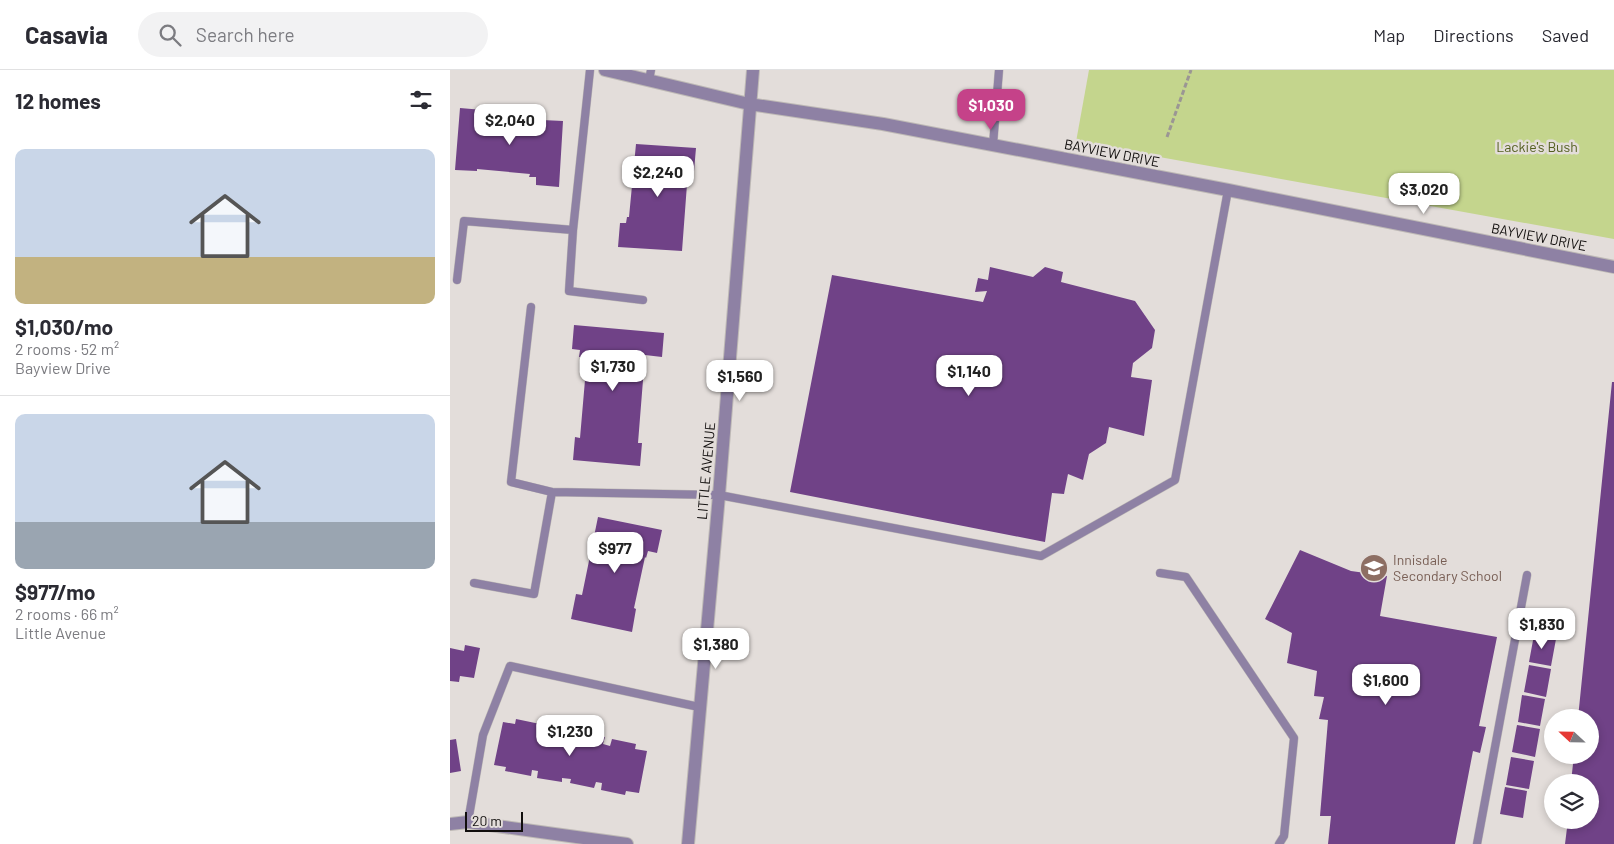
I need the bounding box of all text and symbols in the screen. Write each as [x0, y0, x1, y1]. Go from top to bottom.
search box [138, 12, 488, 57]
text: Casavia [25, 20, 108, 49]
icon: search [156, 21, 184, 49]
text: Search here [196, 23, 295, 46]
text: Map [1373, 24, 1405, 46]
text: Directions [1433, 24, 1514, 46]
text: Saved [1542, 24, 1589, 46]
icon: filters [407, 86, 435, 114]
text: 12 homes [15, 88, 101, 113]
pin: $1,030 [950, 88, 1032, 131]
text: $1,030 [968, 95, 1014, 114]
pin: $2,040 [469, 104, 551, 146]
text: $2,040 [485, 110, 535, 129]
street label: BAYVIEW DRIVE [1063, 135, 1161, 170]
park label: Lackie's Bush [1496, 138, 1578, 155]
pin: $2,240 [617, 156, 699, 198]
text: $2,240 [633, 162, 683, 181]
pin: $3,020 [1383, 172, 1465, 215]
text: $3,020 [1400, 179, 1448, 198]
icon: home [180, 181, 270, 271]
street label: BAYVIEW DRIVE [1490, 219, 1588, 254]
text: $1,030/mo [15, 314, 113, 339]
text: 2 rooms · 52 m² [15, 339, 119, 358]
pin: $1,730 [572, 350, 654, 392]
pin: $1,140 [928, 354, 1010, 397]
text: $1,730 [591, 356, 635, 375]
text: Bayview Drive [15, 358, 111, 377]
pin: $1,560 [699, 360, 781, 402]
text: $1,140 [947, 361, 991, 380]
text: $1,560 [717, 366, 763, 385]
street label: LITTLE AVENUE [693, 421, 718, 521]
icon: home [180, 447, 270, 537]
pin: $977 [585, 532, 645, 574]
text: $977 [598, 538, 632, 557]
place label: Innisdale Secondary School [1393, 551, 1502, 584]
school or university icon: Innisdale Secondary School [1359, 553, 1389, 583]
text: $977/mo [15, 579, 95, 604]
text: 2 rooms · 66 m² [15, 604, 119, 623]
pin: $1,830 [1501, 608, 1583, 650]
text: $1,830 [1519, 614, 1565, 633]
text: Little Avenue [15, 623, 106, 642]
pin: $1,380 [675, 628, 757, 670]
text: $1,380 [693, 634, 739, 653]
pin: $1,600 [1345, 664, 1427, 706]
text: $1,600 [1363, 670, 1409, 689]
north arrow [1544, 709, 1599, 764]
map controls [1544, 709, 1599, 829]
pin: $1,230 [529, 714, 611, 757]
text: $1,230 [547, 721, 593, 740]
button: layers [1544, 774, 1599, 829]
scale bar [465, 809, 522, 832]
text: 20 m [472, 812, 502, 829]

